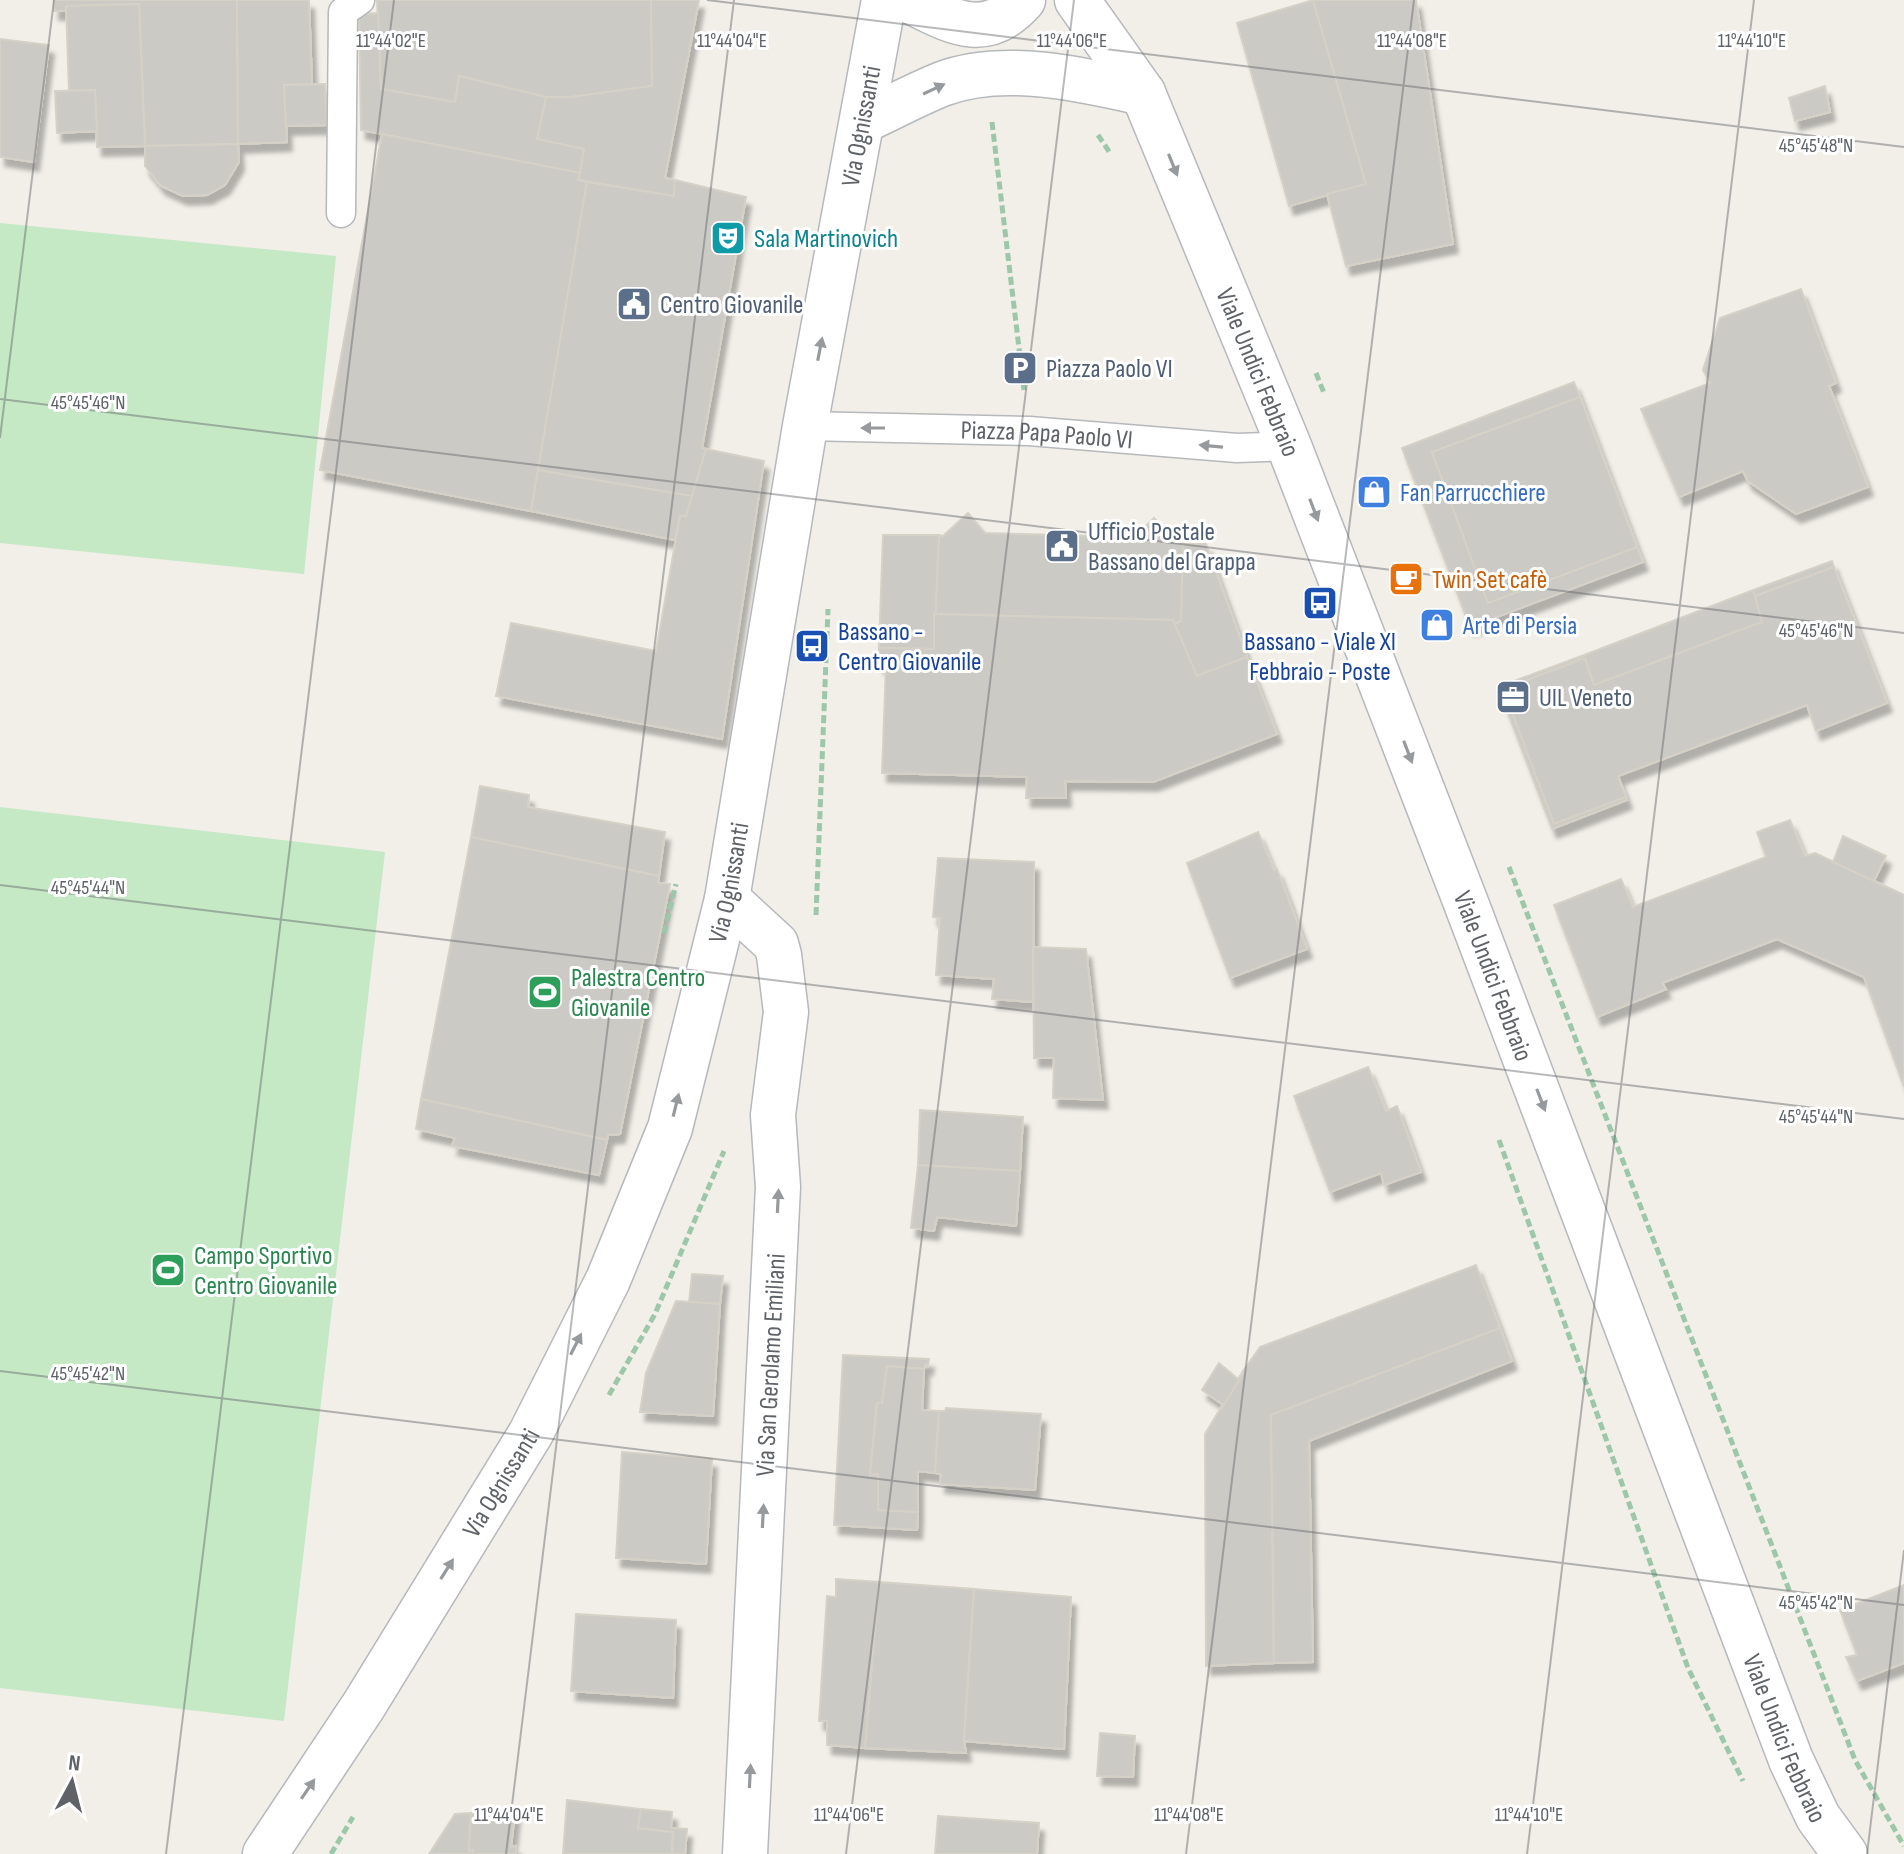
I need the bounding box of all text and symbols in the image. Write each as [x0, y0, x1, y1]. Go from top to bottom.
text: 11°44'02"E [356, 29, 426, 53]
text: 11°44'04"E [697, 29, 767, 53]
text: 11°44'06"E [1037, 29, 1107, 53]
text: 11°44'08"E [1377, 29, 1447, 53]
text: 11°44'10"E [1718, 29, 1786, 53]
street label: Via Ognissanti [836, 63, 888, 189]
one-way arrow [922, 82, 945, 95]
text: 45°45'48"N [1779, 134, 1853, 158]
one-way arrow [1167, 153, 1180, 177]
theatre icon: Sala Martinovich [709, 219, 747, 257]
place label: Sala Martinovich [754, 224, 898, 255]
street label: Viale Undici Febbraio [1208, 284, 1306, 461]
public building icon: Centro Giovanile [615, 285, 653, 323]
place label: Centro Giovanile [660, 290, 803, 321]
one-way arrow [814, 337, 826, 362]
parking icon: Piazza Paolo VI [1001, 349, 1039, 387]
place label: Piazza Paolo VI [1046, 354, 1173, 385]
text: 45°45'46"N [51, 391, 125, 415]
street label: Piazza Papa Paolo VI [960, 415, 1134, 456]
one-way arrow [860, 422, 885, 434]
one-way arrow [1198, 439, 1223, 452]
shop icon: Fan Parrucchiere [1355, 473, 1393, 511]
place label: Fan Parrucchiere [1400, 478, 1546, 509]
one-way arrow [1308, 498, 1321, 522]
place label: Ufficio Postale Bassano del Grappa [1088, 517, 1256, 578]
public building icon: Ufficio Postale Bassano del Grappa [1043, 527, 1081, 565]
cafe icon: Twin Set cafè [1387, 560, 1425, 598]
place label: Twin Set cafè [1432, 565, 1547, 596]
bus stop icon: Bassano - Viale XI Febbraio - Poste [1301, 584, 1339, 622]
shop icon: Arte di Persia [1418, 606, 1456, 644]
place label: Arte di Persia [1462, 611, 1577, 642]
place label: Bassano - Centro Giovanile [838, 617, 981, 678]
text: 45°45'46"N [1779, 619, 1853, 643]
bus stop icon: Bassano - Centro Giovanile [793, 627, 831, 665]
place label: Bassano - Viale XI Febbraio - Poste [1244, 627, 1396, 688]
office icon: UIL Veneto [1494, 678, 1532, 716]
place label: UIL Veneto [1539, 683, 1632, 714]
one-way arrow [1402, 740, 1415, 764]
street label: Via Ognissanti [703, 820, 756, 946]
text: 45°45'44"N [51, 876, 125, 900]
street label: Viale Undici Febbraio [1446, 887, 1539, 1066]
place label: Palestra Centro Giovanile [571, 963, 705, 1024]
sports icon: Palestra Centro Giovanile [526, 973, 564, 1011]
one-way arrow [1535, 1088, 1548, 1112]
one-way arrow [671, 1092, 683, 1117]
text: 45°45'44"N [1779, 1105, 1853, 1129]
one-way arrow [771, 1188, 784, 1213]
place label: Campo Sportivo Centro Giovanile [194, 1241, 337, 1302]
sports icon: Campo Sportivo Centro Giovanile [149, 1251, 187, 1289]
street label: Via San Gerolamo Emiliani [750, 1253, 793, 1477]
one-way arrow [569, 1332, 583, 1355]
text: 45°45'42"N [51, 1362, 125, 1386]
street label: Via Ognissanti [457, 1424, 548, 1543]
one-way arrow [757, 1503, 770, 1528]
one-way arrow [439, 1558, 454, 1581]
text: 45°45'42"N [1779, 1591, 1853, 1615]
street label: Viale Undici Febbraio [1735, 1650, 1832, 1828]
north arrow [32, 1742, 112, 1822]
text: N [67, 1750, 82, 1778]
one-way arrow [743, 1763, 756, 1788]
one-way arrow [300, 1778, 315, 1800]
text: 11°44'04"E [474, 1803, 544, 1827]
text: 11°44'06"E [814, 1803, 884, 1827]
text: 11°44'08"E [1154, 1803, 1224, 1827]
text: 11°44'10"E [1495, 1803, 1563, 1827]

